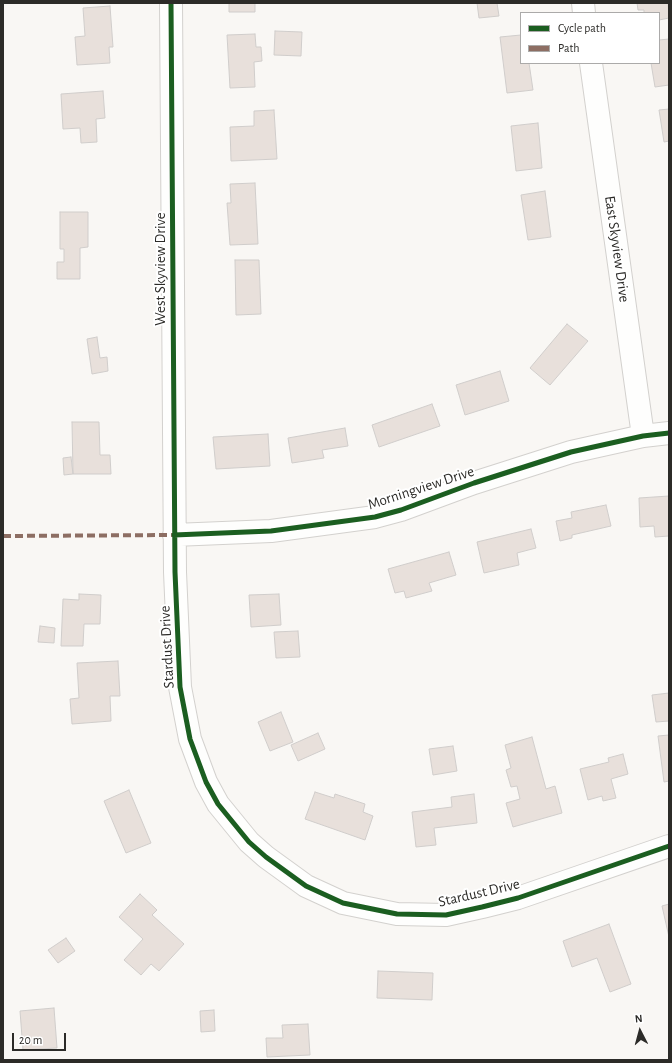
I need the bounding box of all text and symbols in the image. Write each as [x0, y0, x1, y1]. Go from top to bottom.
legend [520, 12, 660, 64]
text: Cycle path [558, 22, 606, 34]
text: Path [558, 42, 580, 54]
street label: East Skyview Drive [601, 195, 633, 303]
street label: West Skyview Drive [151, 212, 169, 326]
street label: Morningview Drive [366, 462, 476, 514]
street label: Stardust Drive [156, 605, 178, 689]
street label: Stardust Drive [437, 875, 521, 911]
north arrow [620, 1011, 660, 1051]
text: N [634, 1013, 643, 1024]
scale bar [14, 1025, 68, 1051]
text: 20 m [19, 1034, 42, 1046]

